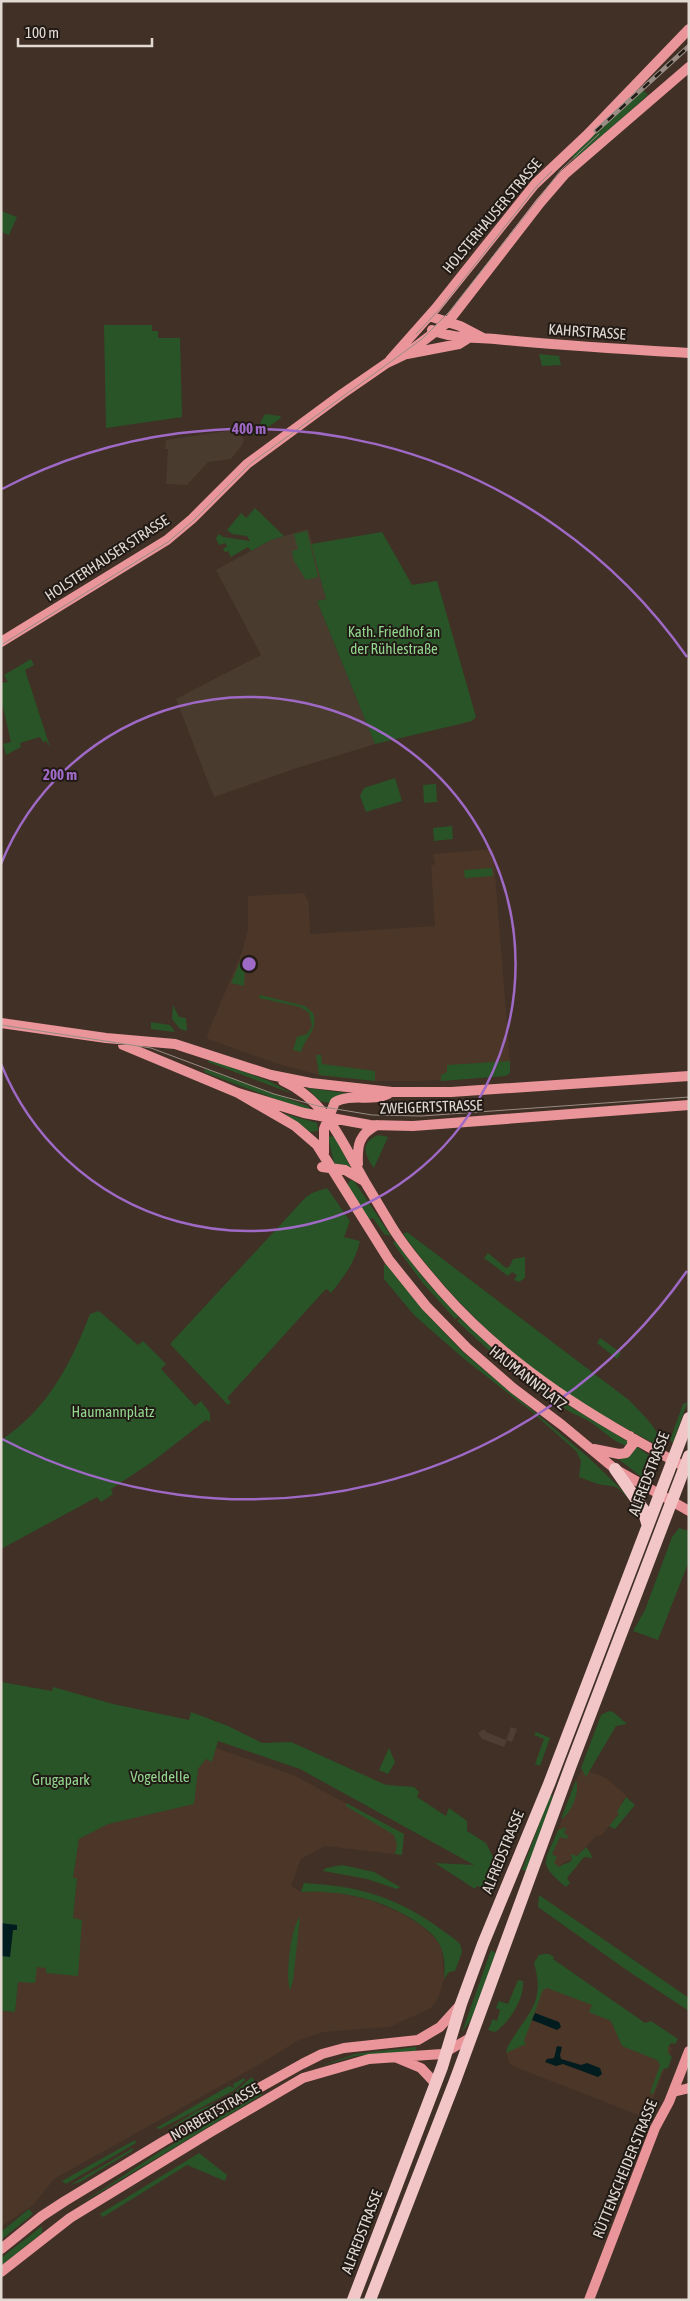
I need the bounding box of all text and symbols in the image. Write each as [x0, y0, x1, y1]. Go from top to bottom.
scale bar [18, 15, 151, 47]
text: 100 m [25, 24, 59, 41]
street label: HOLSTERHAUSER STRASSE [439, 155, 545, 276]
street label: KAHRSTRASSE [548, 320, 627, 343]
text: 400 m [231, 420, 266, 437]
street label: HOLSTERHAUSER STRASSE [42, 511, 172, 604]
park label: Kath. Friedhof an der Rühlestraße [348, 623, 440, 657]
text: 200 m [43, 766, 77, 783]
centre of rings [240, 955, 258, 973]
street label: ZWEIGERTSTRASSE [379, 1096, 483, 1117]
street label: HAUMANNPLATZ [486, 1342, 570, 1413]
park label: Haumannplatz [71, 1403, 155, 1420]
street label: ALFREDSTRASSE [625, 1429, 672, 1518]
park label: Vogeldelle [130, 1768, 190, 1785]
park label: Grugapark [32, 1771, 90, 1788]
street label: ALFREDSTRASSE [478, 1807, 527, 1896]
street label: NORBERTSTRASSE [167, 2079, 263, 2144]
street label: RÜTTENSCHEIDER STRASSE [589, 2097, 660, 2241]
street label: ALFREDSTRASSE [338, 2187, 385, 2276]

